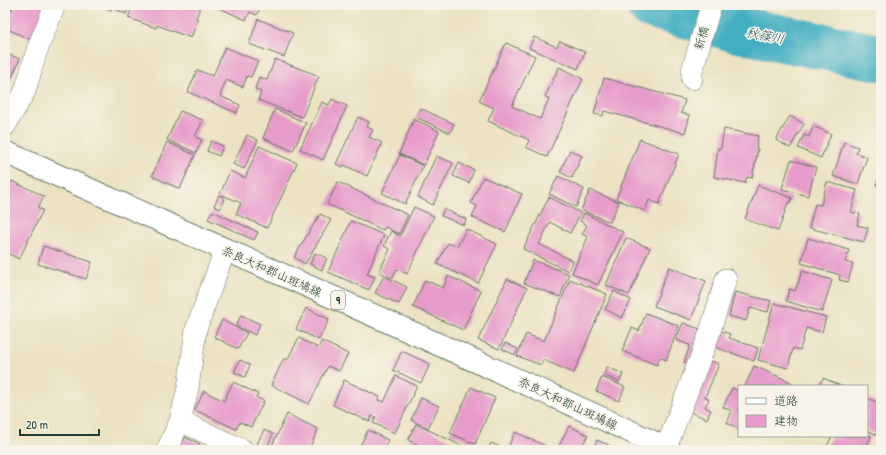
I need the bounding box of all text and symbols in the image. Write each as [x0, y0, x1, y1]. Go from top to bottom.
water label: 秋篠川 [744, 22, 786, 48]
street label: 新橋 [690, 24, 712, 52]
street label: 奈良大和郡山斑鳩線 [219, 241, 325, 301]
road number: 9 [331, 291, 345, 309]
street label: 奈良大和郡山斑鳩線 [515, 372, 621, 434]
legend [738, 385, 868, 437]
text: 道路 [774, 392, 798, 409]
scale bar [20, 411, 99, 437]
text: 建物 [774, 412, 798, 429]
text: 20 m [26, 416, 48, 433]

